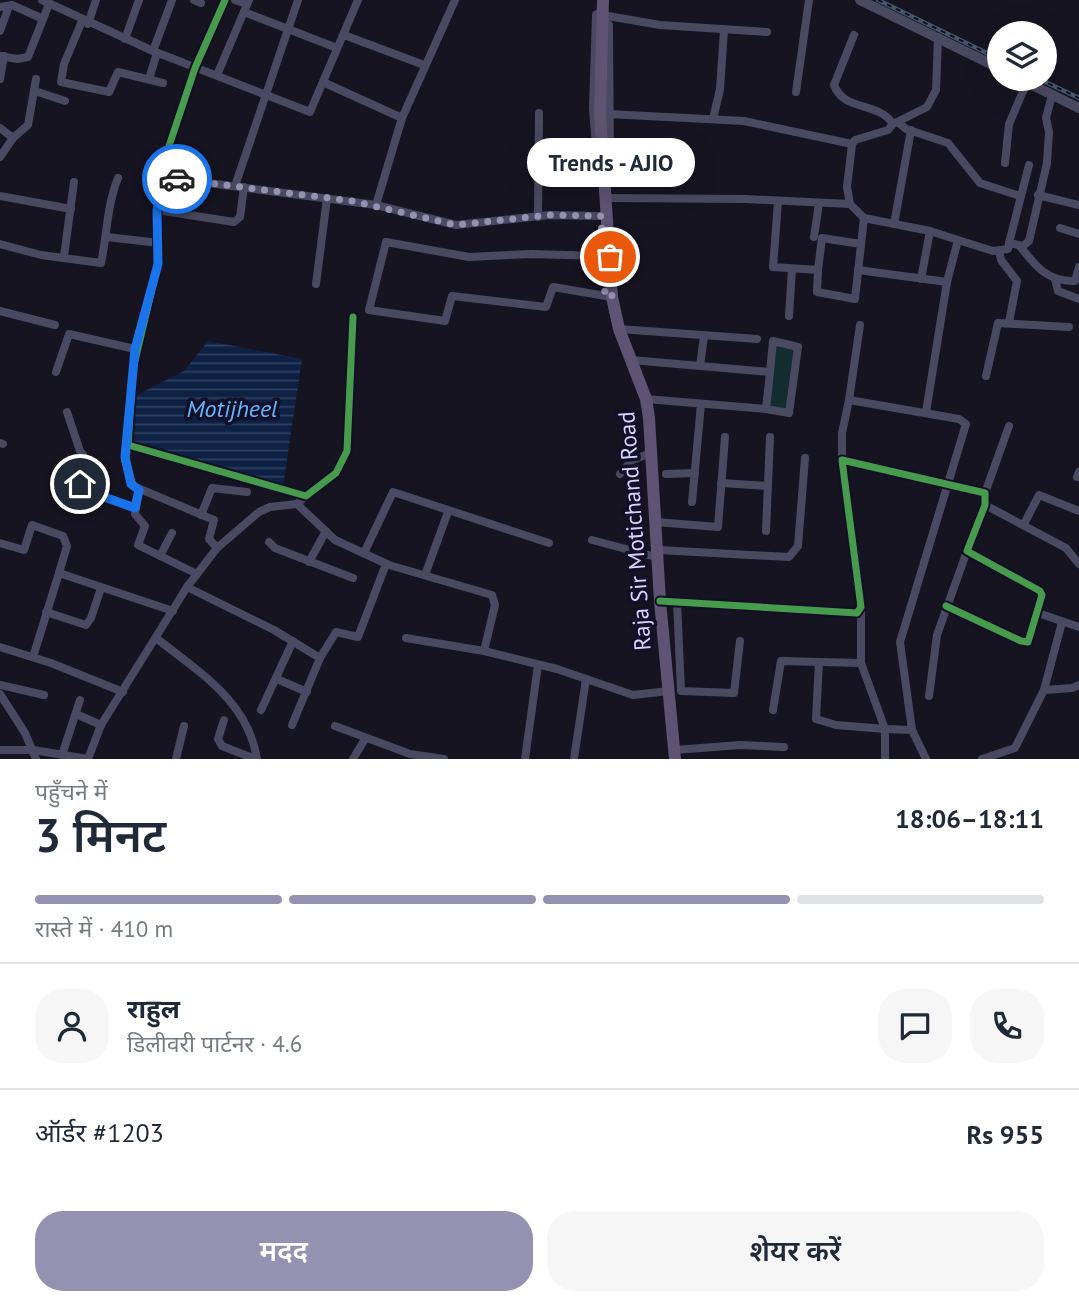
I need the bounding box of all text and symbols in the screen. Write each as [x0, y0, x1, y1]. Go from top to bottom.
map controls [987, 21, 1057, 91]
button: layers [987, 21, 1057, 91]
callout: Trends - AJIO [526, 138, 694, 187]
courier [142, 144, 212, 214]
text: Trends - AJIO [549, 148, 673, 177]
icon: car [158, 160, 196, 198]
pin [580, 227, 640, 287]
icon: bag [591, 238, 629, 276]
water label: Motijheel [186, 393, 278, 424]
street label: Raja Sir Motichand Road [611, 411, 657, 651]
pin [50, 454, 110, 514]
icon: home [61, 465, 99, 503]
text: पहुँचने में [35, 777, 108, 806]
text: 18:06–18:11 [895, 802, 1044, 835]
text: 3 मिनट [35, 805, 166, 865]
text: रास्ते में · 410 m [35, 914, 173, 943]
button: person [35, 989, 109, 1063]
button: chat [878, 989, 952, 1063]
button: phone [970, 989, 1044, 1063]
text: राहुल [127, 992, 180, 1025]
text: डिलीवरी पार्टनर · 4.6 [127, 1029, 302, 1058]
text: ऑर्डर #1203 [35, 1116, 164, 1149]
text: Rs 955 [967, 1118, 1044, 1151]
button: मदद [35, 1211, 533, 1291]
button: शेयर करें [547, 1211, 1044, 1291]

